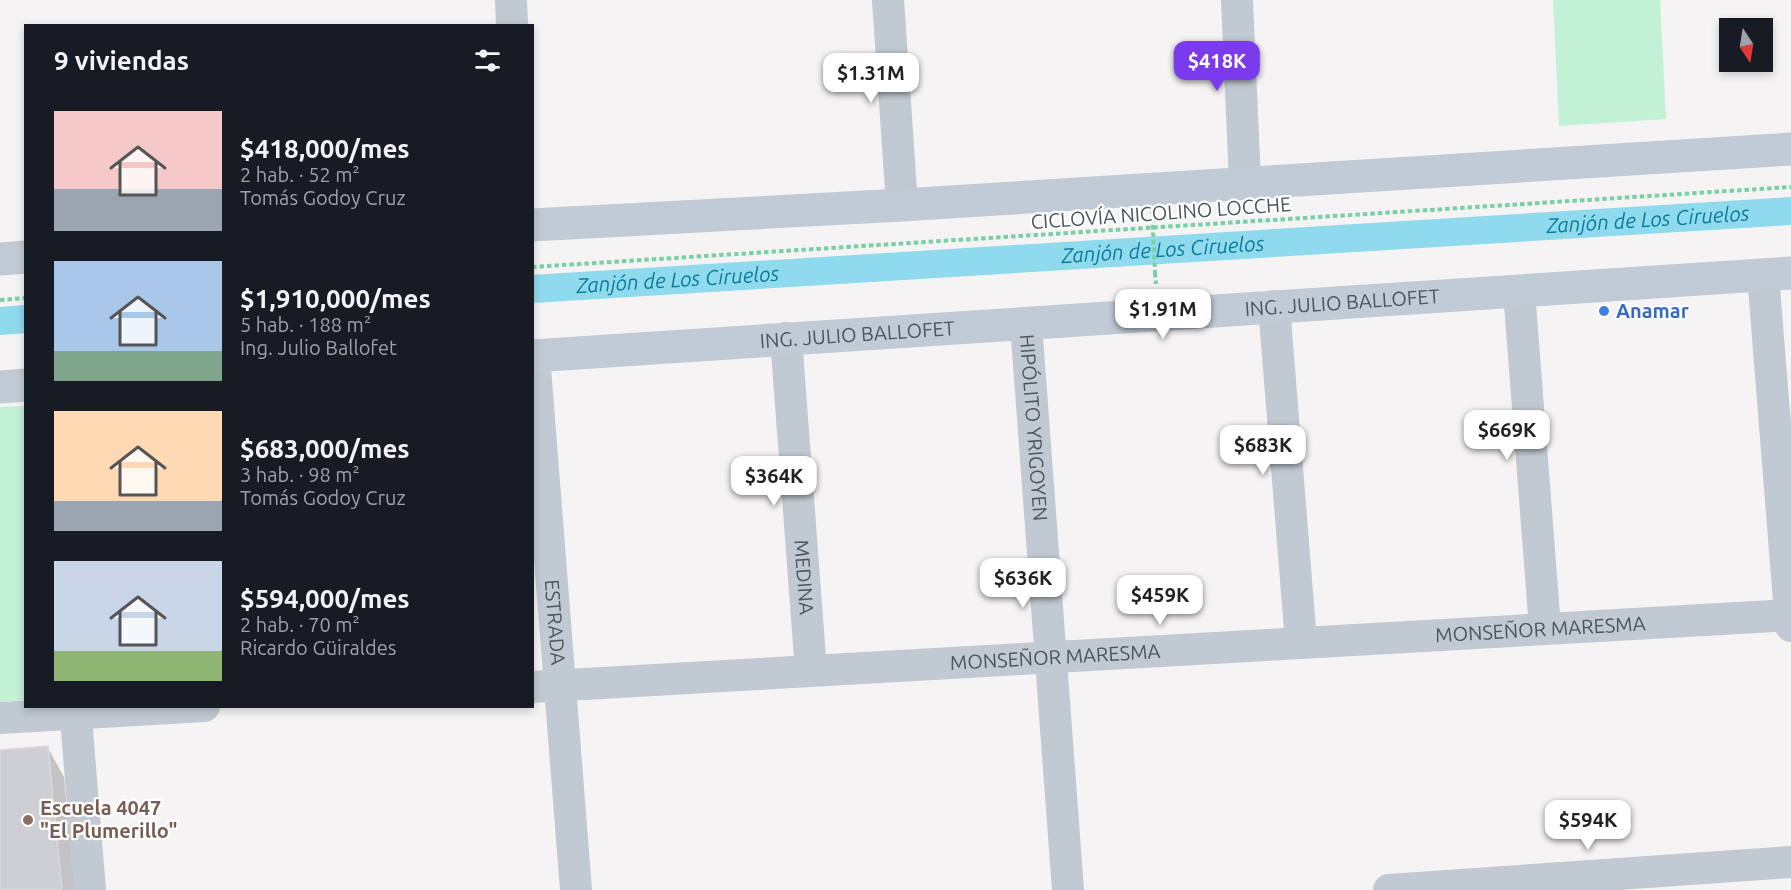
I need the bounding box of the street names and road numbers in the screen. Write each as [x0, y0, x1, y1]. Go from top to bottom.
street label: CICLOVÍA NICOLINO LOCCHE [1030, 192, 1292, 233]
street label: ING. JULIO BALLOFET [1244, 284, 1440, 320]
street label: ING. JULIO BALLOFET [759, 316, 955, 352]
street label: HIPÓLITO YRIGOYEN [1016, 333, 1053, 522]
street label: MEDINA [790, 539, 819, 616]
street label: ESTRADA [541, 578, 570, 666]
street label: MONSEÑOR MARESMA [1434, 611, 1646, 646]
street label: MONSEÑOR MARESMA [949, 639, 1161, 674]

